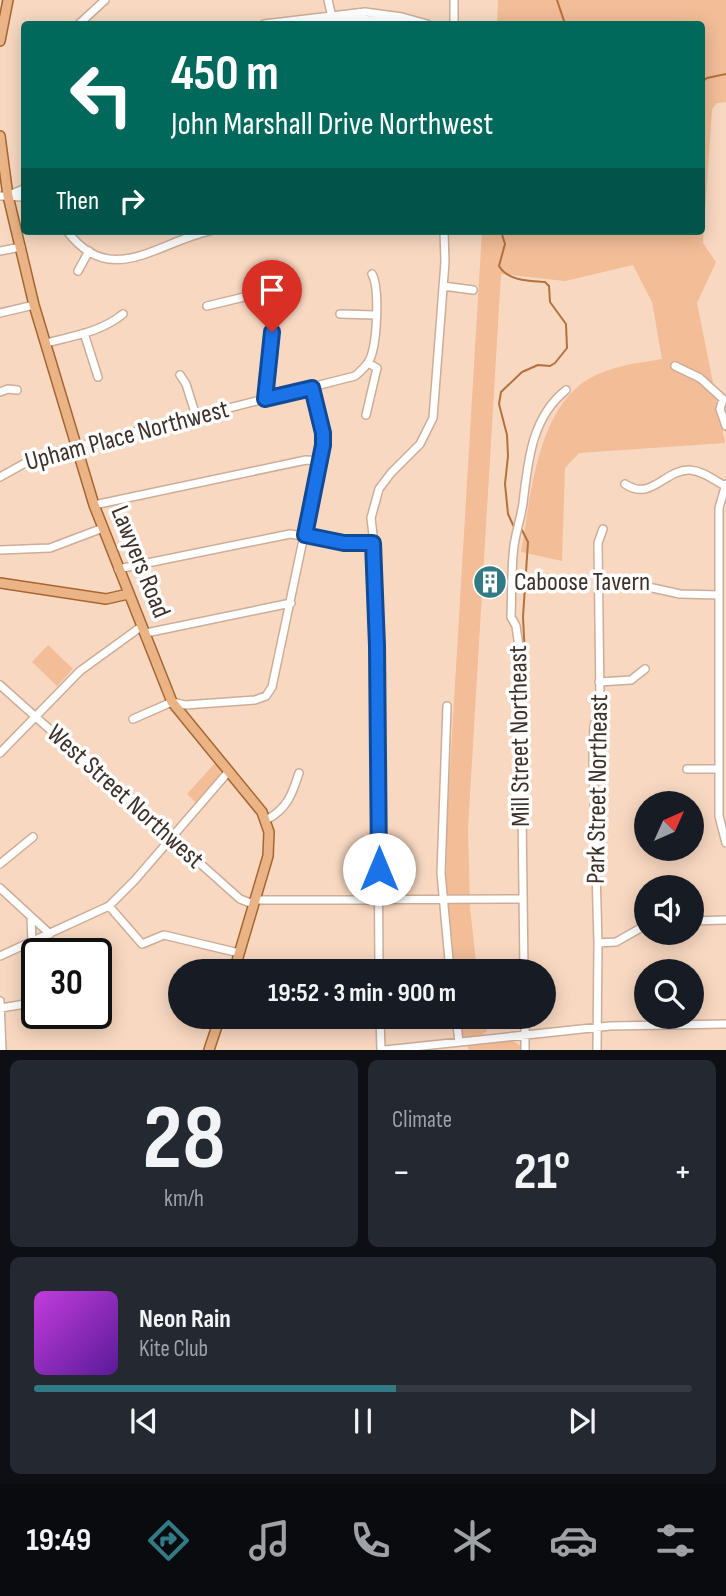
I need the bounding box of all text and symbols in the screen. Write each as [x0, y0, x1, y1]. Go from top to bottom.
text: 450 m [171, 45, 279, 104]
icon: left [56, 49, 147, 140]
text: John Marshall Drive Northwest [171, 105, 493, 144]
icon: right [113, 182, 151, 220]
text: Then [56, 186, 99, 217]
pin [242, 260, 302, 332]
icon: arrive [253, 271, 291, 309]
street label: Upham Place Northwest [22, 394, 232, 478]
street label: Lawyers Road [103, 501, 177, 623]
building icon: Caboose Tavern [471, 563, 509, 601]
place label: Caboose Tavern [514, 567, 650, 598]
street label: Mill Street Northeast [503, 645, 537, 827]
street label: Park Street Northeast [581, 694, 615, 884]
street label: West Street Northwest [40, 718, 210, 876]
north arrow [634, 791, 704, 861]
map controls [634, 791, 704, 1029]
position arrow [342, 832, 416, 906]
button: sound [634, 875, 704, 945]
speed limit sign: 30 [21, 938, 112, 1029]
button: search [634, 959, 704, 1029]
text: 19:52 · 3 min · 900 m [268, 978, 456, 1009]
text: 28 [143, 1085, 225, 1194]
text: Climate [392, 1106, 452, 1134]
text: 21° [514, 1141, 570, 1204]
text: − [392, 1150, 411, 1195]
text: + [673, 1150, 692, 1195]
text: km/h [164, 1185, 204, 1213]
text: Neon Rain [139, 1304, 231, 1335]
text: Kite Club [139, 1335, 208, 1363]
icon: previous [125, 1402, 163, 1440]
icon: pause [344, 1402, 382, 1440]
icon: next [563, 1402, 601, 1440]
icon: directions [144, 1516, 193, 1565]
icon: music [245, 1516, 294, 1565]
icon: phone [346, 1516, 395, 1565]
icon: climate [448, 1516, 497, 1565]
icon: car [549, 1516, 598, 1565]
icon: filters [651, 1516, 700, 1565]
text: 19:49 [26, 1521, 91, 1560]

